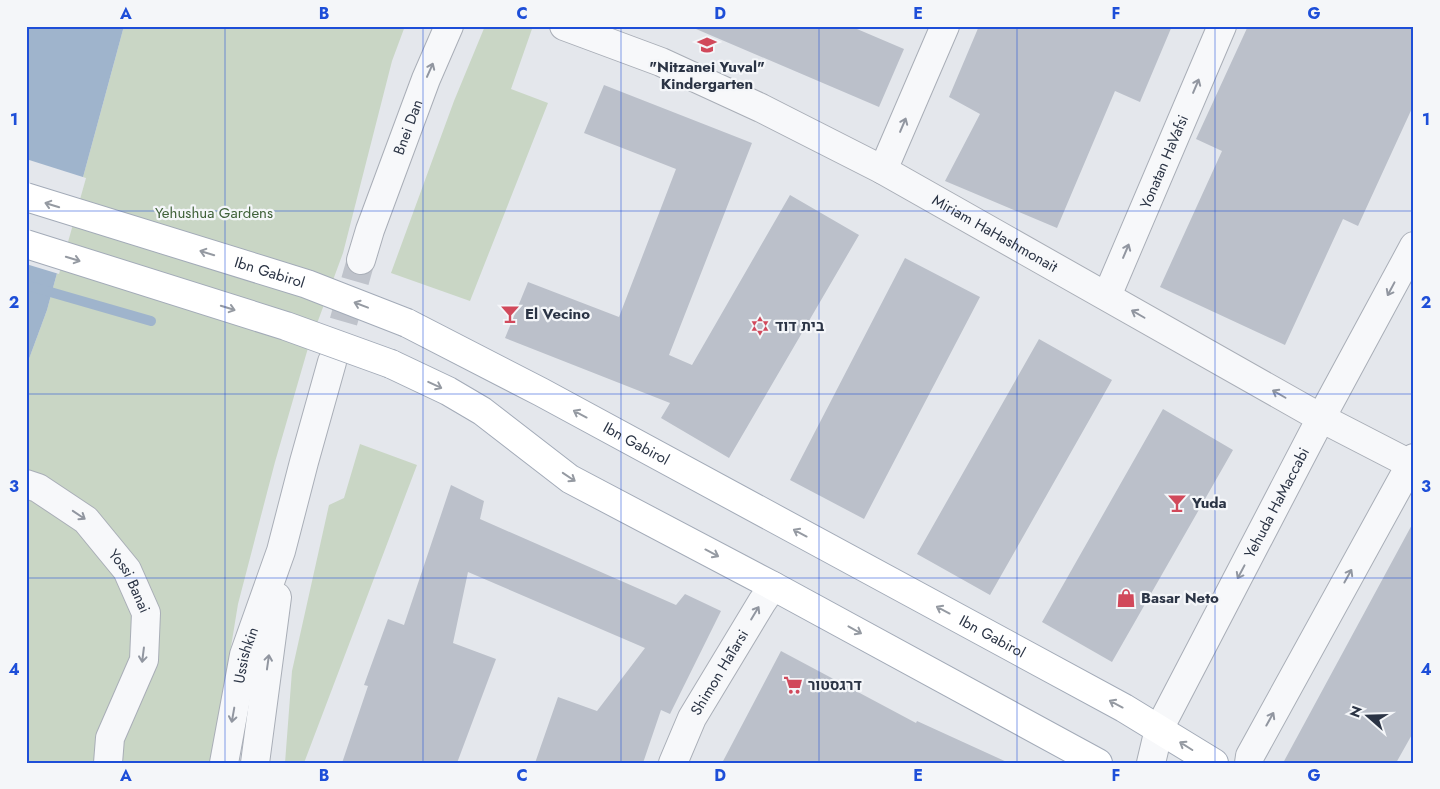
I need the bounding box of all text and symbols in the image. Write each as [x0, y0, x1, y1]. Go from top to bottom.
text: A [119, 2, 132, 25]
text: B [319, 2, 329, 25]
text: C [516, 2, 528, 25]
text: D [714, 2, 726, 25]
text: E [913, 2, 923, 25]
text: F [1112, 2, 1120, 25]
text: G [1307, 2, 1321, 25]
school or university icon: "Nitzanei Yuval" Kindergarten [696, 34, 718, 56]
place label: "Nitzanei Yuval" Kindergarten [649, 56, 765, 95]
one-way arrow [426, 63, 436, 78]
one-way arrow [1192, 79, 1202, 94]
street label: Bnei Dan [388, 96, 428, 158]
text: 1 [10, 108, 18, 131]
text: 1 [1422, 108, 1430, 131]
street label: Yonatan HaVafsi [1134, 111, 1194, 212]
one-way arrow [898, 118, 908, 133]
street label: Miriam HaHashmonait [928, 189, 1062, 278]
one-way arrow [45, 200, 61, 209]
park label: Yehushua Gardens [155, 202, 273, 224]
one-way arrow [1121, 244, 1131, 259]
one-way arrow [200, 248, 216, 258]
street label: Ibn Gabirol [232, 251, 308, 294]
one-way arrow [64, 255, 80, 264]
one-way arrow [1385, 281, 1395, 296]
text: 2 [9, 291, 19, 314]
text: 2 [1421, 291, 1431, 314]
one-way arrow [354, 300, 369, 309]
one-way arrow [219, 303, 235, 313]
bar icon: El Vecino [499, 303, 521, 325]
place label: El Vecino [525, 303, 590, 325]
one-way arrow [1131, 308, 1145, 318]
synagogue icon: בית דוד [749, 315, 771, 337]
place label: בית דוד [775, 315, 824, 337]
one-way arrow [427, 381, 442, 390]
one-way arrow [1272, 388, 1287, 398]
one-way arrow [573, 408, 588, 418]
street label: Ibn Gabirol [599, 417, 673, 471]
street label: Yehuda HaMaccabi [1239, 444, 1315, 562]
one-way arrow [561, 472, 575, 482]
text: 3 [9, 475, 19, 498]
text: 3 [1421, 475, 1431, 498]
bar icon: Yuda [1166, 492, 1188, 514]
place label: Yuda [1191, 492, 1227, 514]
one-way arrow [72, 510, 86, 520]
one-way arrow [793, 528, 808, 537]
street label: Yossi Banai [103, 544, 156, 617]
one-way arrow [704, 549, 719, 559]
one-way arrow [1236, 564, 1245, 579]
one-way arrow [1343, 569, 1353, 584]
shop icon: Basar Neto [1115, 587, 1137, 609]
place label: Basar Neto [1141, 587, 1219, 609]
one-way arrow [935, 605, 950, 615]
one-way arrow [751, 607, 761, 621]
street label: Ibn Gabirol [955, 610, 1029, 664]
street label: Ussishkin [228, 624, 264, 685]
street label: Shimon HaTarsi [685, 625, 754, 720]
one-way arrow [847, 626, 862, 636]
one-way arrow [138, 646, 148, 662]
one-way arrow [263, 655, 273, 671]
text: 4 [8, 658, 20, 681]
text: 4 [1420, 658, 1432, 681]
supermarket icon: דרגסטור [782, 674, 804, 696]
place label: דרגסטור [808, 674, 862, 696]
north arrow [1342, 692, 1392, 742]
one-way arrow [1109, 699, 1124, 709]
text: N [1344, 703, 1367, 720]
one-way arrow [228, 707, 238, 723]
one-way arrow [1266, 713, 1276, 727]
one-way arrow [1180, 740, 1194, 750]
text: A [119, 764, 132, 787]
text: B [319, 764, 329, 787]
text: C [516, 764, 528, 787]
text: D [714, 764, 726, 787]
text: E [913, 764, 923, 787]
text: F [1112, 764, 1120, 787]
text: G [1307, 764, 1321, 787]

